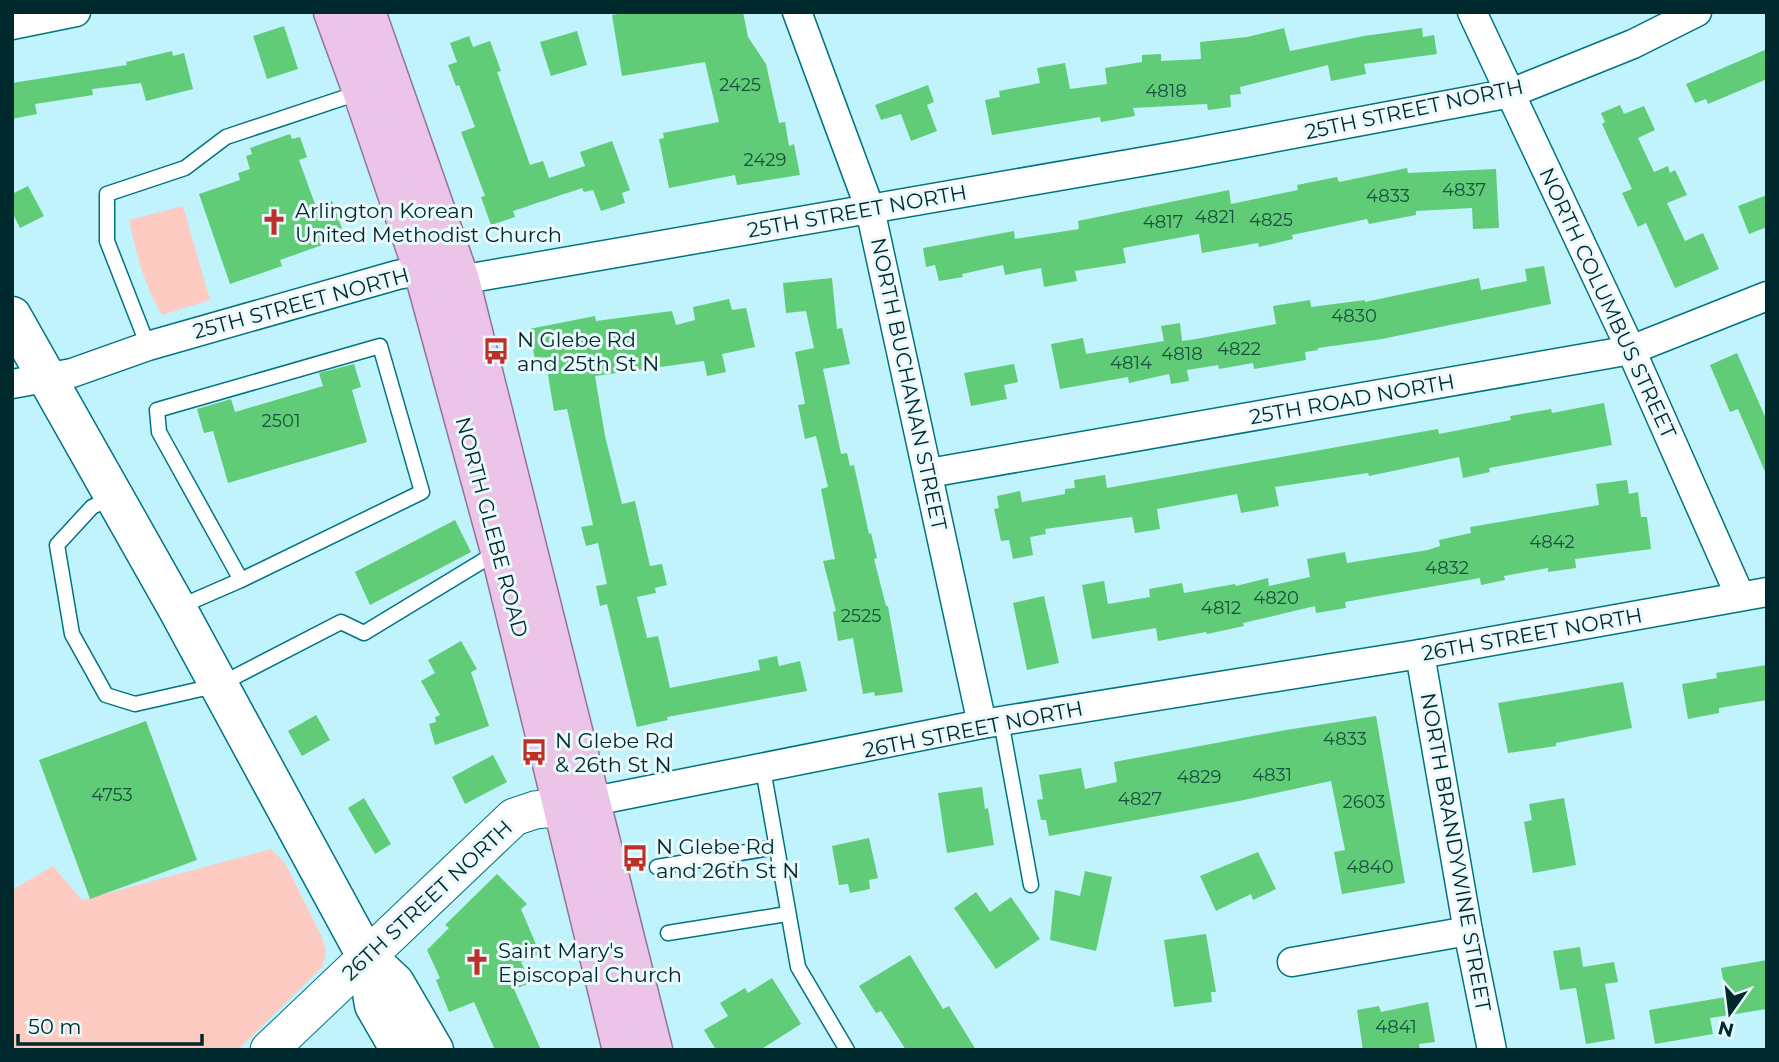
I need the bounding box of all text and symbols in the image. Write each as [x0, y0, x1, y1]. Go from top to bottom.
house number: 2425 [719, 74, 761, 96]
street label: 25TH STREET NORTH [1303, 74, 1525, 144]
house number: 4818 [1145, 80, 1187, 102]
house number: 2429 [744, 149, 786, 171]
street label: NORTH COLUMBUS STREET [1534, 164, 1682, 442]
street label: 25TH STREET NORTH [745, 179, 969, 243]
house number: 4837 [1442, 179, 1486, 201]
house number: 4833 [1366, 185, 1410, 207]
place label: Arlington Korean United Methodist Church [295, 198, 562, 247]
house number: 4821 [1195, 206, 1235, 228]
church icon: Arlington Korean United Methodist Church [259, 207, 289, 237]
house number: 4825 [1249, 209, 1293, 231]
house number: 4817 [1143, 211, 1183, 233]
street label: NORTH BUCHANAN STREET [866, 235, 952, 533]
street label: 25TH STREET NORTH [190, 262, 412, 344]
house number: 4830 [1331, 305, 1377, 327]
place label: N Glebe Rd and 25th St N [517, 327, 659, 376]
bus stop icon: N Glebe Rd and 25th St N [481, 336, 511, 366]
house number: 4822 [1217, 338, 1261, 360]
house number: 4818 [1161, 343, 1203, 365]
house number: 4814 [1110, 352, 1152, 374]
street label: 25TH ROAD NORTH [1248, 369, 1456, 429]
house number: 2501 [262, 410, 300, 432]
street label: NORTH GLEBE ROAD [451, 414, 533, 640]
house number: 4842 [1529, 531, 1575, 553]
house number: 4832 [1425, 557, 1469, 579]
house number: 4820 [1253, 587, 1299, 609]
house number: 4812 [1201, 597, 1241, 619]
street label: 26TH STREET NORTH [1420, 602, 1644, 666]
house number: 2525 [841, 605, 881, 627]
street label: NORTH BRANDYWINE STREET [1416, 691, 1496, 1013]
street label: 26TH STREET NORTH [861, 695, 1085, 763]
place label: N Glebe Rd & 26th St N [555, 728, 674, 777]
house number: 4833 [1323, 728, 1367, 750]
bus stop icon: N Glebe Rd & 26th St N [519, 737, 549, 767]
house number: 4831 [1252, 764, 1292, 786]
house number: 4829 [1177, 766, 1221, 788]
house number: 4753 [91, 784, 133, 806]
house number: 4827 [1118, 788, 1162, 810]
house number: 2603 [1342, 791, 1386, 813]
street label: 26TH STREET NORTH [337, 815, 517, 985]
place label: N Glebe Rd and 26th St N [656, 834, 799, 883]
bus stop icon: N Glebe Rd and 26th St N [620, 843, 650, 873]
house number: 4840 [1346, 856, 1394, 878]
place label: Saint Mary's Episcopal Church [498, 938, 682, 987]
church icon: Saint Mary's Episcopal Church [462, 947, 492, 977]
north arrow [1695, 978, 1765, 1048]
scale bar [18, 1002, 201, 1046]
text: 50 m [28, 1014, 82, 1039]
house number: 4841 [1375, 1016, 1417, 1038]
text: N [1716, 1016, 1736, 1042]

